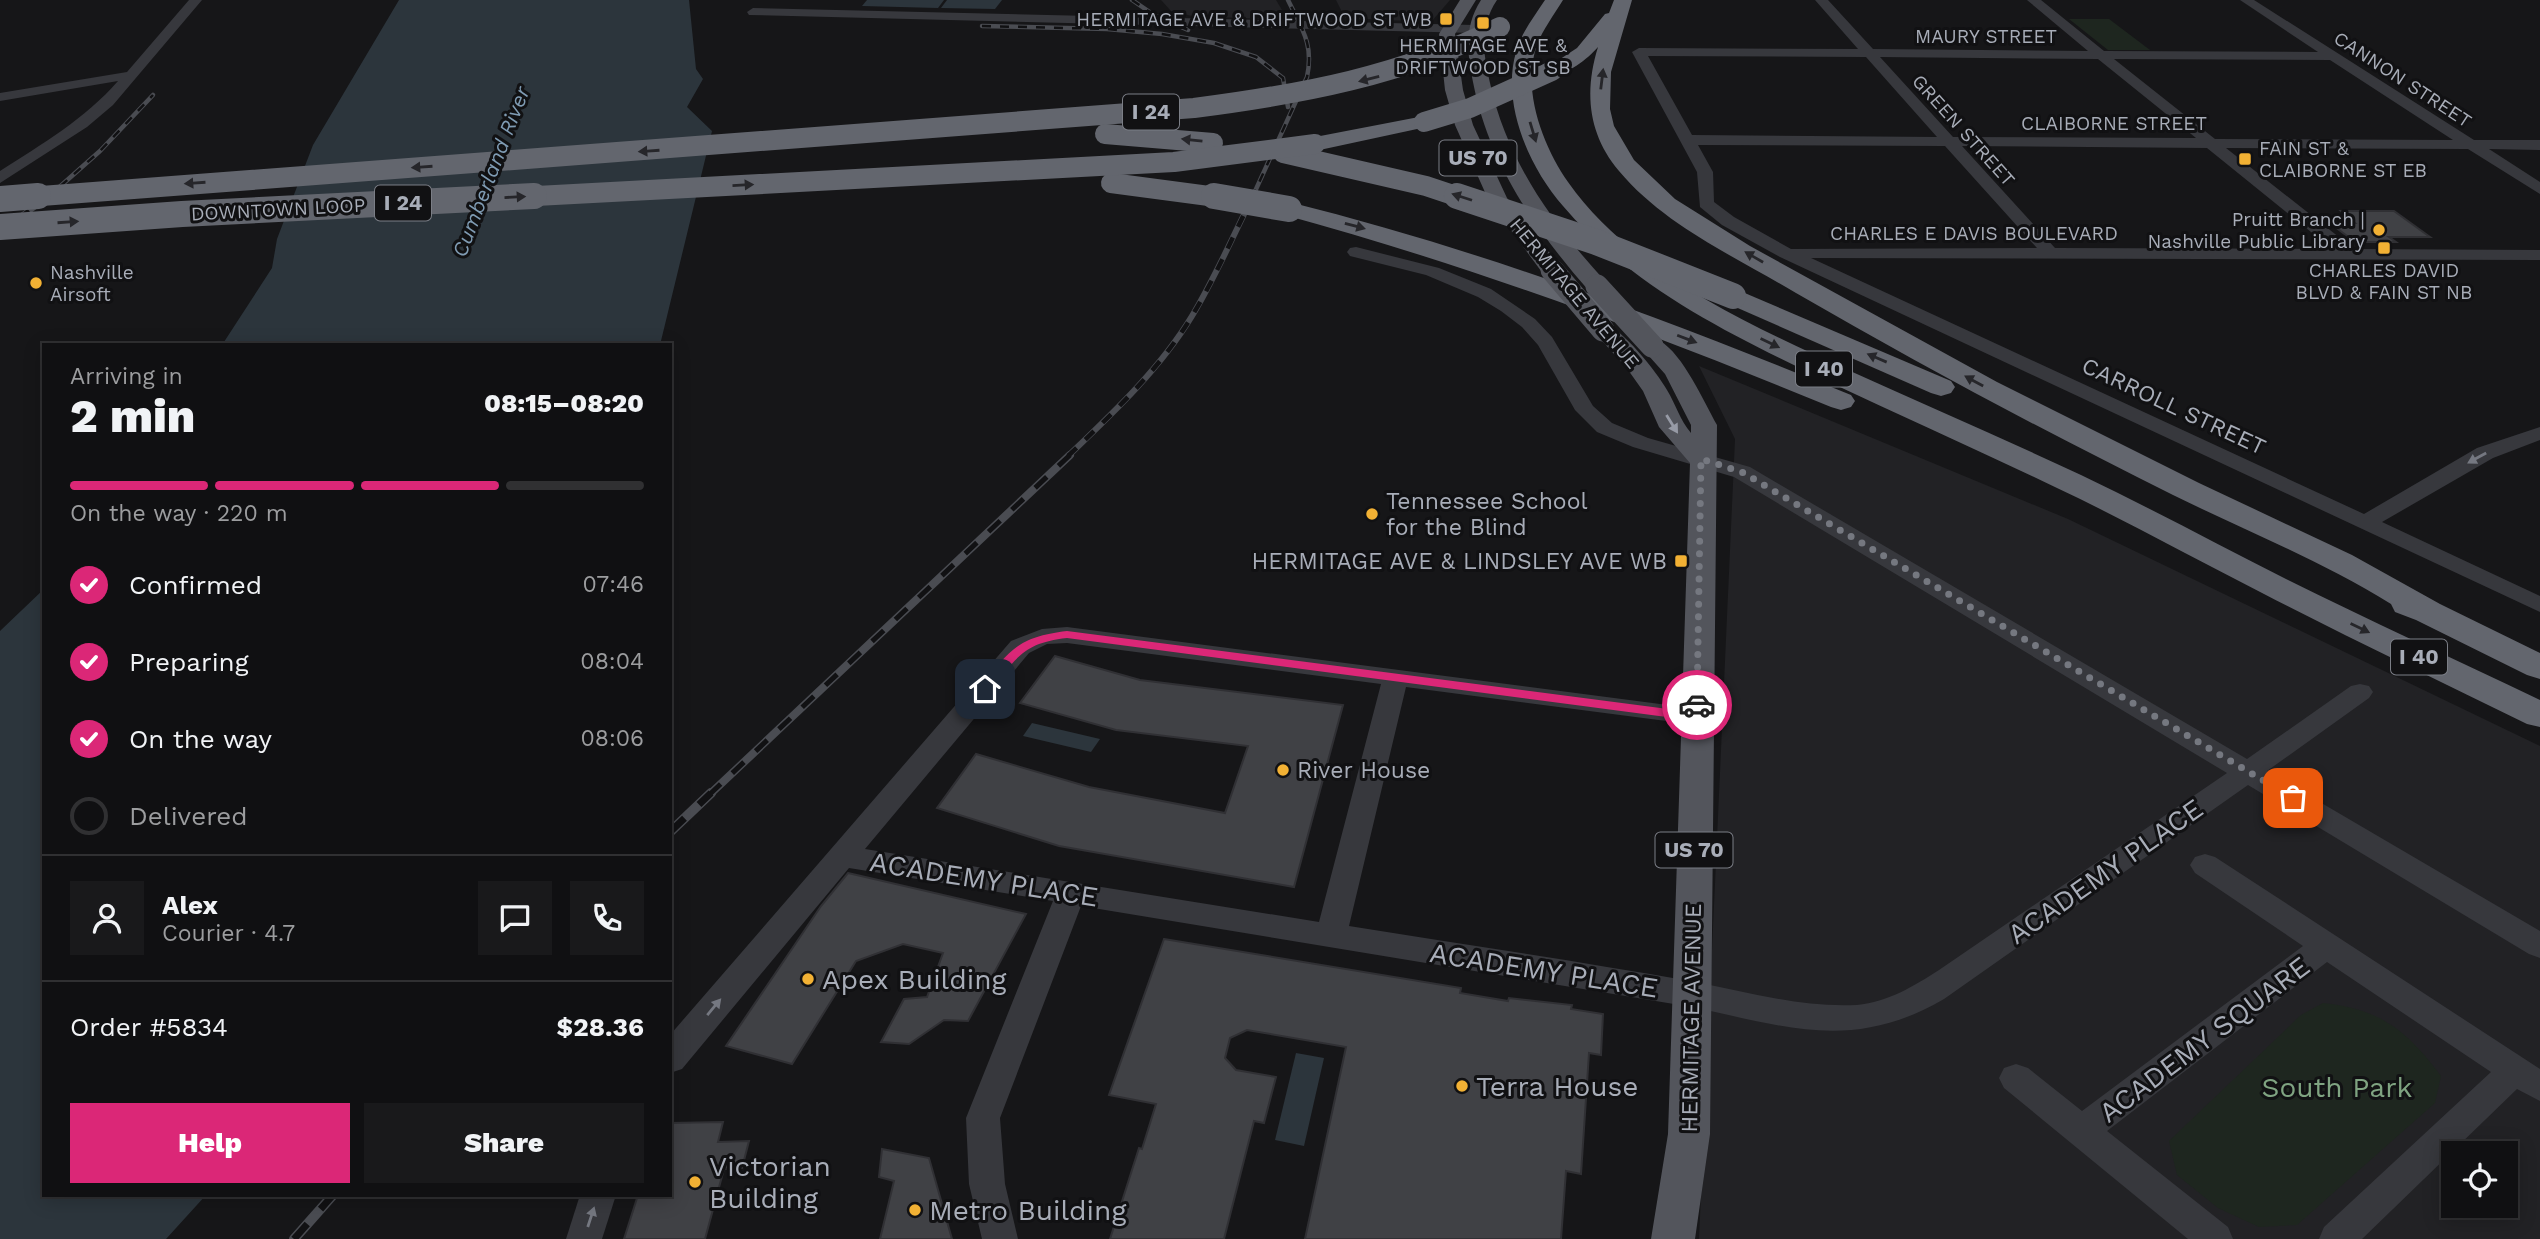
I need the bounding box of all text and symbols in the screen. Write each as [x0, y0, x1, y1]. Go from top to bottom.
place label: HERMITAGE AVE & DRIFTWOOD ST WB [1076, 8, 1432, 31]
marker: HERMITAGE AVE & DRIFTWOOD ST WB [1438, 11, 1454, 27]
marker: HERMITAGE AVE & DRIFTWOOD ST SB [1475, 15, 1491, 31]
street label: MAURY STREET [1915, 25, 2057, 48]
street label: CANNON STREET [2330, 26, 2476, 133]
place label: HERMITAGE AVE & DRIFTWOOD ST SB [1395, 34, 1571, 79]
one-way arrow [1596, 68, 1607, 90]
street label: GREEN STREET [1907, 70, 2020, 191]
one-way arrow [1358, 74, 1380, 85]
water label: Cumberland River [446, 82, 535, 261]
road number: I 24 [1123, 94, 1179, 130]
street label: CLAIBORNE STREET [2021, 112, 2207, 135]
one-way arrow [1529, 122, 1539, 143]
one-way arrow [1180, 135, 1202, 146]
place label: FAIN ST & CLAIBORNE ST EB [2259, 137, 2427, 182]
road number: US 70 [1440, 140, 1516, 176]
one-way arrow [638, 145, 660, 156]
marker: FAIN ST & CLAIBORNE ST EB [2237, 151, 2253, 167]
one-way arrow [411, 162, 433, 173]
one-way arrow [184, 178, 206, 189]
one-way arrow [732, 179, 754, 190]
road number: I 24 [375, 186, 431, 220]
one-way arrow [505, 191, 527, 202]
one-way arrow [1451, 191, 1472, 202]
street label: DOWNTOWN LOOP [190, 193, 366, 226]
place label: Pruitt Branch | Nashville Public Library [2148, 208, 2365, 253]
street label: HERMITAGE AVENUE [1505, 213, 1644, 373]
one-way arrow [57, 216, 79, 227]
one-way arrow [1345, 221, 1367, 232]
street label: CHARLES E DAVIS BOULEVARD [1830, 222, 2118, 245]
marker: Pruitt Branch | Nashville Public Library [2371, 222, 2387, 238]
marker: CHARLES DAVID BLVD & FAIN ST NB [2376, 240, 2392, 256]
one-way arrow [1745, 251, 1764, 264]
place label: CHARLES DAVID BLVD & FAIN ST NB [2296, 259, 2472, 304]
place label: Nashville Airsoft [50, 261, 134, 306]
marker: Nashville Airsoft [28, 275, 44, 291]
one-way arrow [1676, 333, 1697, 344]
one-way arrow [1760, 338, 1780, 349]
road number: I 40 [1796, 352, 1852, 386]
street label: CARROLL STREET [2078, 352, 2270, 461]
one-way arrow [1866, 353, 1887, 364]
text: Arriving in [70, 363, 183, 390]
one-way arrow [1964, 375, 1984, 387]
text: 08:15–08:20 [484, 388, 644, 418]
text: 2 min [70, 389, 195, 443]
one-way arrow [1665, 414, 1678, 433]
one-way arrow [2467, 452, 2487, 464]
place label: Tennessee School for the Blind [1386, 488, 1588, 541]
text: On the way · 220 m [70, 500, 288, 527]
marker: Tennessee School for the Blind [1364, 506, 1380, 522]
place label: HERMITAGE AVE & LINDSLEY AVE WB [1251, 548, 1667, 575]
marker: HERMITAGE AVE & LINDSLEY AVE WB [1673, 553, 1689, 569]
icon: check [70, 566, 108, 604]
text: Confirmed [129, 570, 262, 600]
text: 07:46 [582, 571, 644, 598]
one-way arrow [2350, 623, 2370, 634]
road number: I 40 [2391, 640, 2447, 674]
icon: check [70, 643, 108, 681]
text: Preparing [129, 647, 249, 677]
text: 08:04 [580, 648, 644, 675]
pin [955, 659, 1015, 719]
icon: home [966, 670, 1004, 708]
courier [1662, 670, 1732, 740]
icon: car [1678, 686, 1716, 724]
icon: check [70, 720, 108, 758]
text: On the way [129, 724, 272, 754]
text: 08:06 [580, 725, 644, 752]
place label: River House [1297, 757, 1430, 784]
marker: River House [1275, 762, 1291, 778]
pin [2263, 768, 2323, 828]
icon: bag [2274, 779, 2312, 817]
street label: ACADEMY PLACE [2001, 792, 2209, 951]
text: Delivered [129, 801, 248, 831]
road number: US 70 [1656, 832, 1732, 868]
street label: ACADEMY PLACE [867, 845, 1100, 914]
button: person [70, 881, 144, 955]
button: chat [478, 881, 552, 955]
button: phone [570, 881, 644, 955]
text: Alex [162, 890, 218, 920]
street label: HERMITAGE AVENUE [1676, 903, 1707, 1133]
text: Courier · 4.7 [162, 920, 295, 947]
street label: ACADEMY PLACE [1427, 936, 1660, 1005]
street label: ACADEMY SQUARE [2093, 950, 2316, 1129]
place label: Apex Building [822, 963, 1006, 996]
marker: Apex Building [800, 971, 816, 987]
one-way arrow [707, 999, 722, 1017]
text: Order #5834 [70, 1012, 228, 1042]
text: $28.36 [557, 1012, 644, 1042]
place label: Terra House [1476, 1070, 1639, 1103]
park label: South Park [2262, 1071, 2413, 1104]
marker: Terra House [1454, 1078, 1470, 1094]
button: Help [70, 1103, 350, 1183]
button: Share [364, 1103, 644, 1183]
map controls [2441, 1141, 2518, 1218]
button: locate [2441, 1141, 2518, 1218]
place label: Victorian Building [709, 1150, 831, 1215]
marker: Victorian Building [687, 1174, 703, 1190]
place label: Metro Building [929, 1194, 1126, 1227]
marker: Metro Building [907, 1202, 923, 1218]
one-way arrow [586, 1206, 597, 1227]

